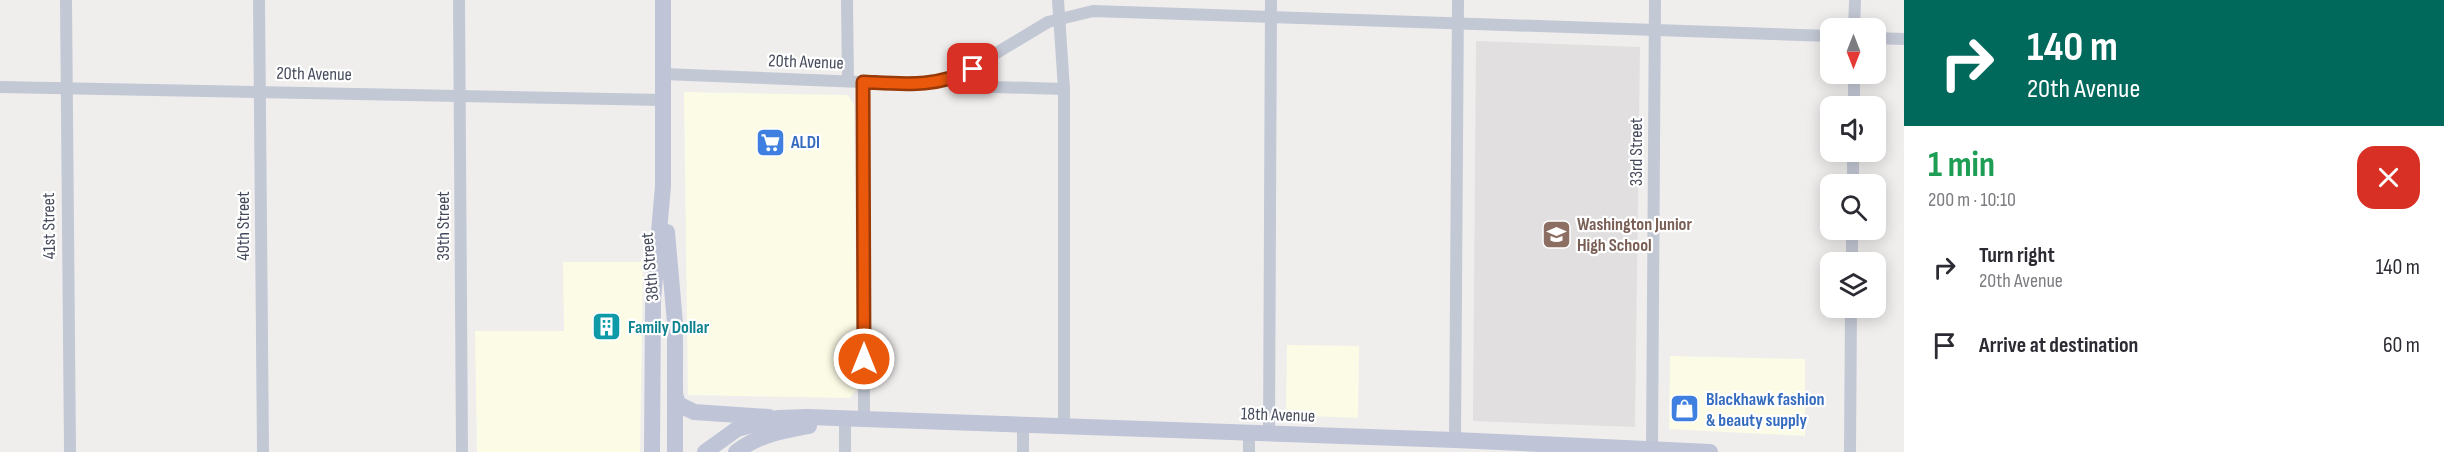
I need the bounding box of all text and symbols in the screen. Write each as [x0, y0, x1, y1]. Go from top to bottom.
north arrow [1820, 18, 1886, 84]
map controls [1820, 18, 1886, 318]
text: 140 m [2027, 22, 2118, 73]
icon: right [1928, 24, 2006, 102]
pin [947, 43, 998, 94]
street label: 20th Avenue [768, 50, 844, 74]
icon: arrive [956, 52, 989, 85]
street label: 20th Avenue [276, 63, 352, 85]
text: 20th Avenue [2027, 73, 2140, 105]
button: sound [1820, 96, 1886, 162]
street label: 33rd Street [1626, 117, 1647, 186]
supermarket icon: ALDI [754, 126, 786, 158]
place label: ALDI [790, 132, 820, 153]
text: 1 min [1928, 144, 1995, 187]
button: close [2357, 146, 2420, 209]
button: search [1820, 174, 1886, 240]
text: 200 m · 10:10 [1928, 188, 2016, 212]
street label: 40th Street [233, 191, 254, 261]
street label: 39th Street [433, 191, 454, 261]
street label: 41st Street [38, 192, 60, 260]
place label: Washington Junior High School [1577, 214, 1692, 256]
school or university icon: Washington Junior High School [1540, 218, 1572, 250]
street label: 38th Street [636, 231, 663, 303]
text: Turn right [1979, 242, 2055, 269]
icon: right [1928, 251, 1961, 284]
button: layers [1820, 252, 1886, 318]
text: 140 m [2376, 254, 2420, 281]
text: 20th Avenue [1979, 269, 2063, 293]
building icon: Family Dollar [591, 311, 623, 343]
place label: Family Dollar [628, 317, 710, 338]
position arrow [832, 327, 896, 391]
icon: arrive [1928, 329, 1961, 362]
text: Arrive at destination [1979, 332, 2138, 359]
text: 60 m [2383, 332, 2420, 359]
place label: Blackhawk fashion & beauty supply [1706, 389, 1825, 431]
shop icon: Blackhawk fashion & beauty supply [1669, 393, 1701, 425]
street label: 18th Avenue [1241, 403, 1315, 427]

